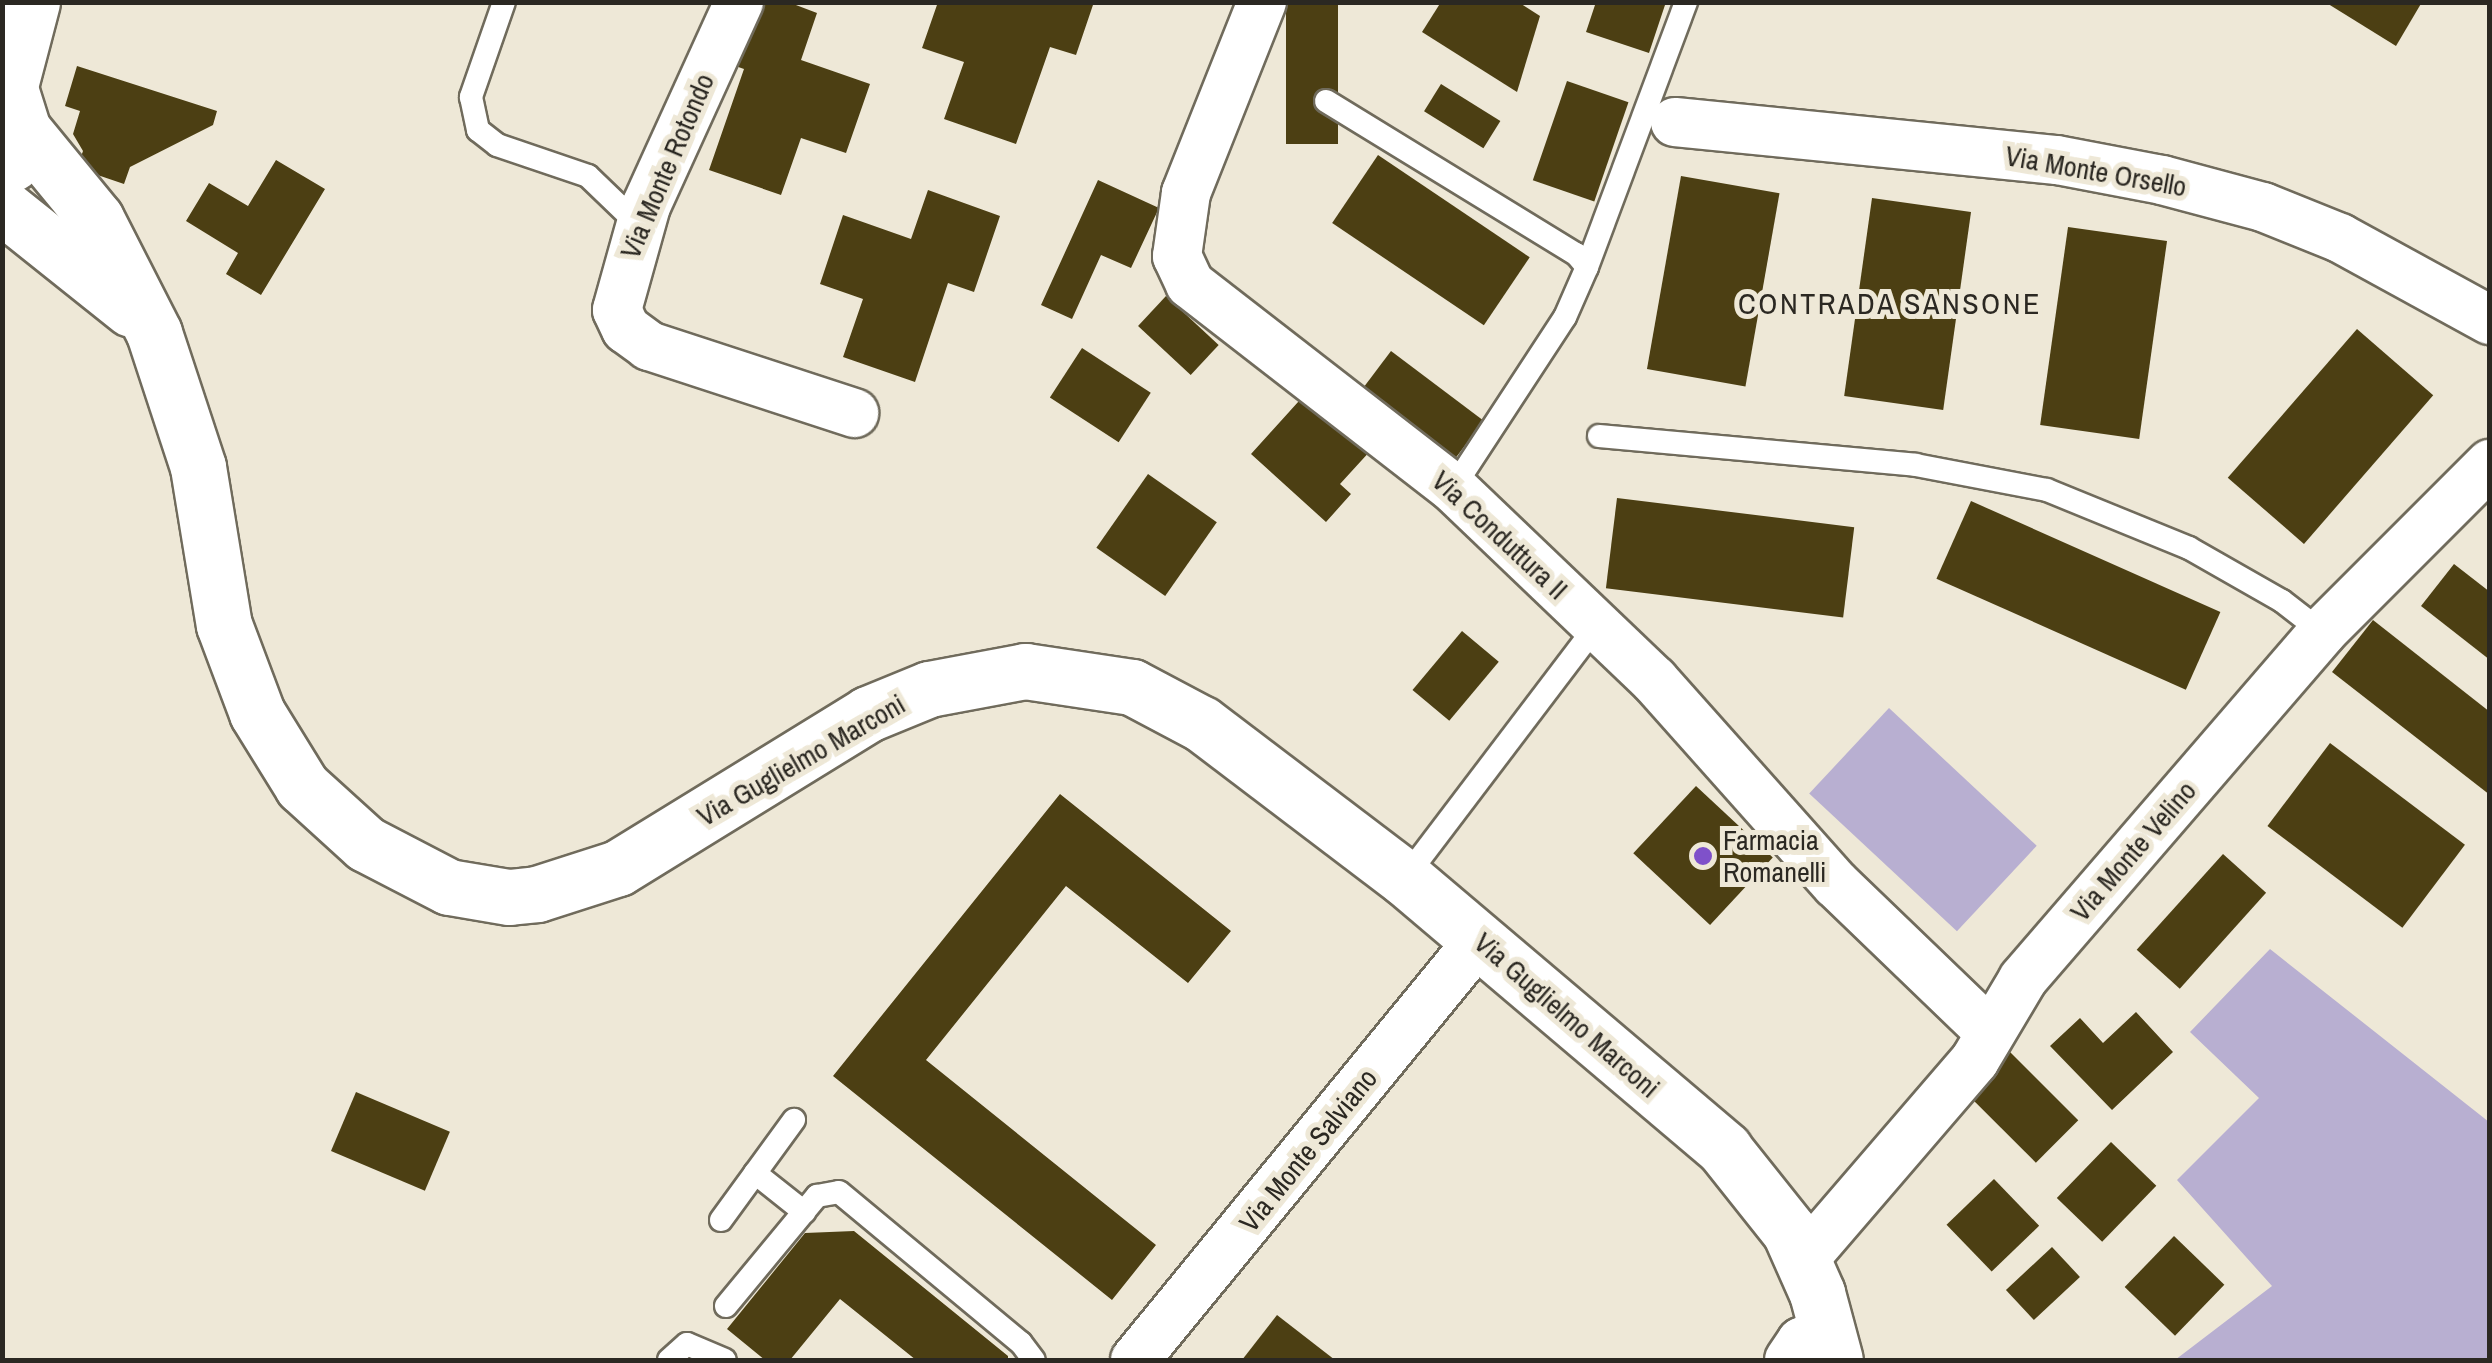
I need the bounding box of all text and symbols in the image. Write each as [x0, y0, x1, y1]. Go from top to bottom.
street label: Via Monte Rotondo [613, 69, 721, 263]
street label: Via Monte Orsello [2003, 139, 2189, 203]
district label: CONTRADA SANSONE [1737, 285, 2043, 321]
street label: Via Conduttura II [1425, 464, 1575, 606]
street label: Via Guglielmo Marconi [691, 687, 911, 833]
street label: Via Monte Velino [2063, 774, 2203, 928]
place label: Farmacia Romanelli [1723, 823, 1826, 889]
marker: Farmacia Romanelli [1692, 845, 1714, 867]
street label: Via Guglielmo Marconi [1468, 925, 1666, 1105]
street label: Via Monte Salviano [1232, 1062, 1384, 1238]

